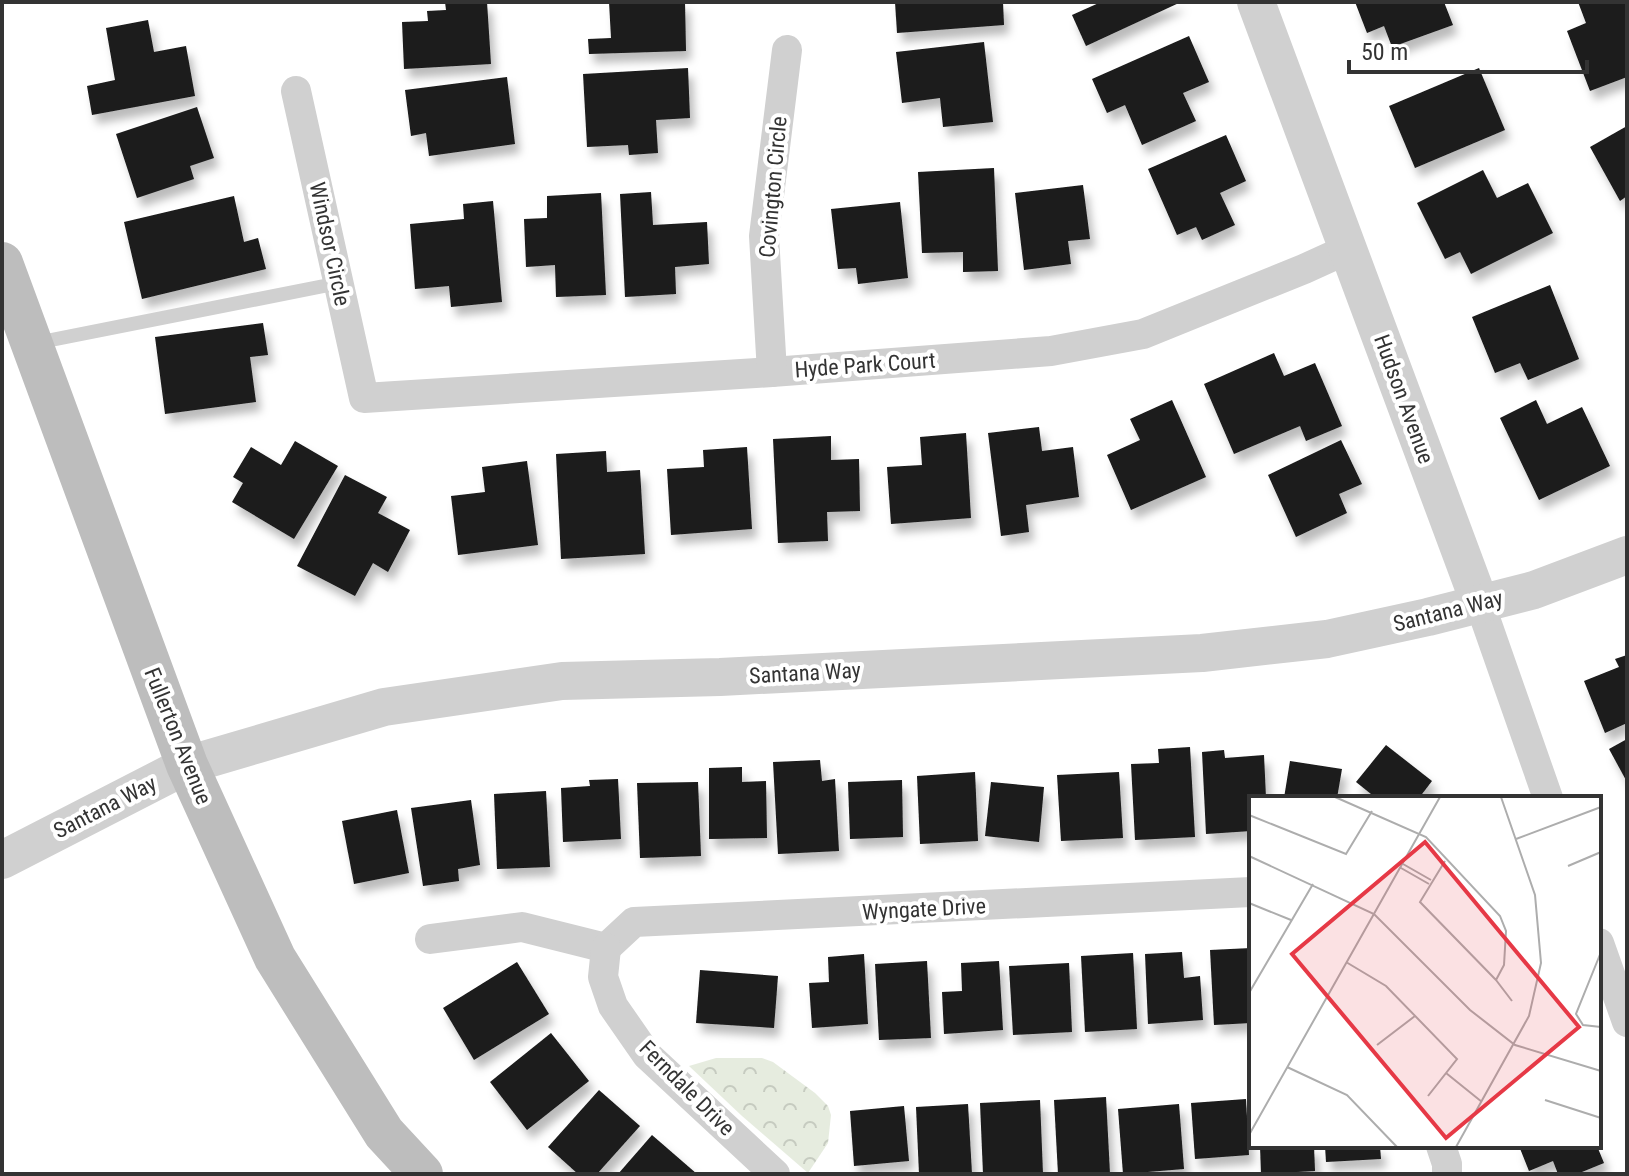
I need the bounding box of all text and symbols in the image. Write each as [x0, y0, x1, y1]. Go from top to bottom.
scale bar [1349, 24, 1587, 74]
text: 50 m [1361, 38, 1408, 66]
street label: Covington Circle [754, 115, 792, 259]
street label: Windsor Circle [305, 180, 355, 308]
street label: Hudson Avenue [1369, 331, 1439, 467]
street label: Hyde Park Court [794, 348, 936, 382]
street label: Santana Way [1391, 585, 1505, 637]
street label: Santana Way [749, 658, 861, 688]
street label: Fullerton Avenue [139, 664, 217, 808]
street label: Santana Way [49, 770, 161, 844]
inset map [1249, 796, 1601, 1148]
street label: Wyngate Drive [862, 893, 986, 925]
street label: Ferndale Drive [634, 1035, 740, 1141]

